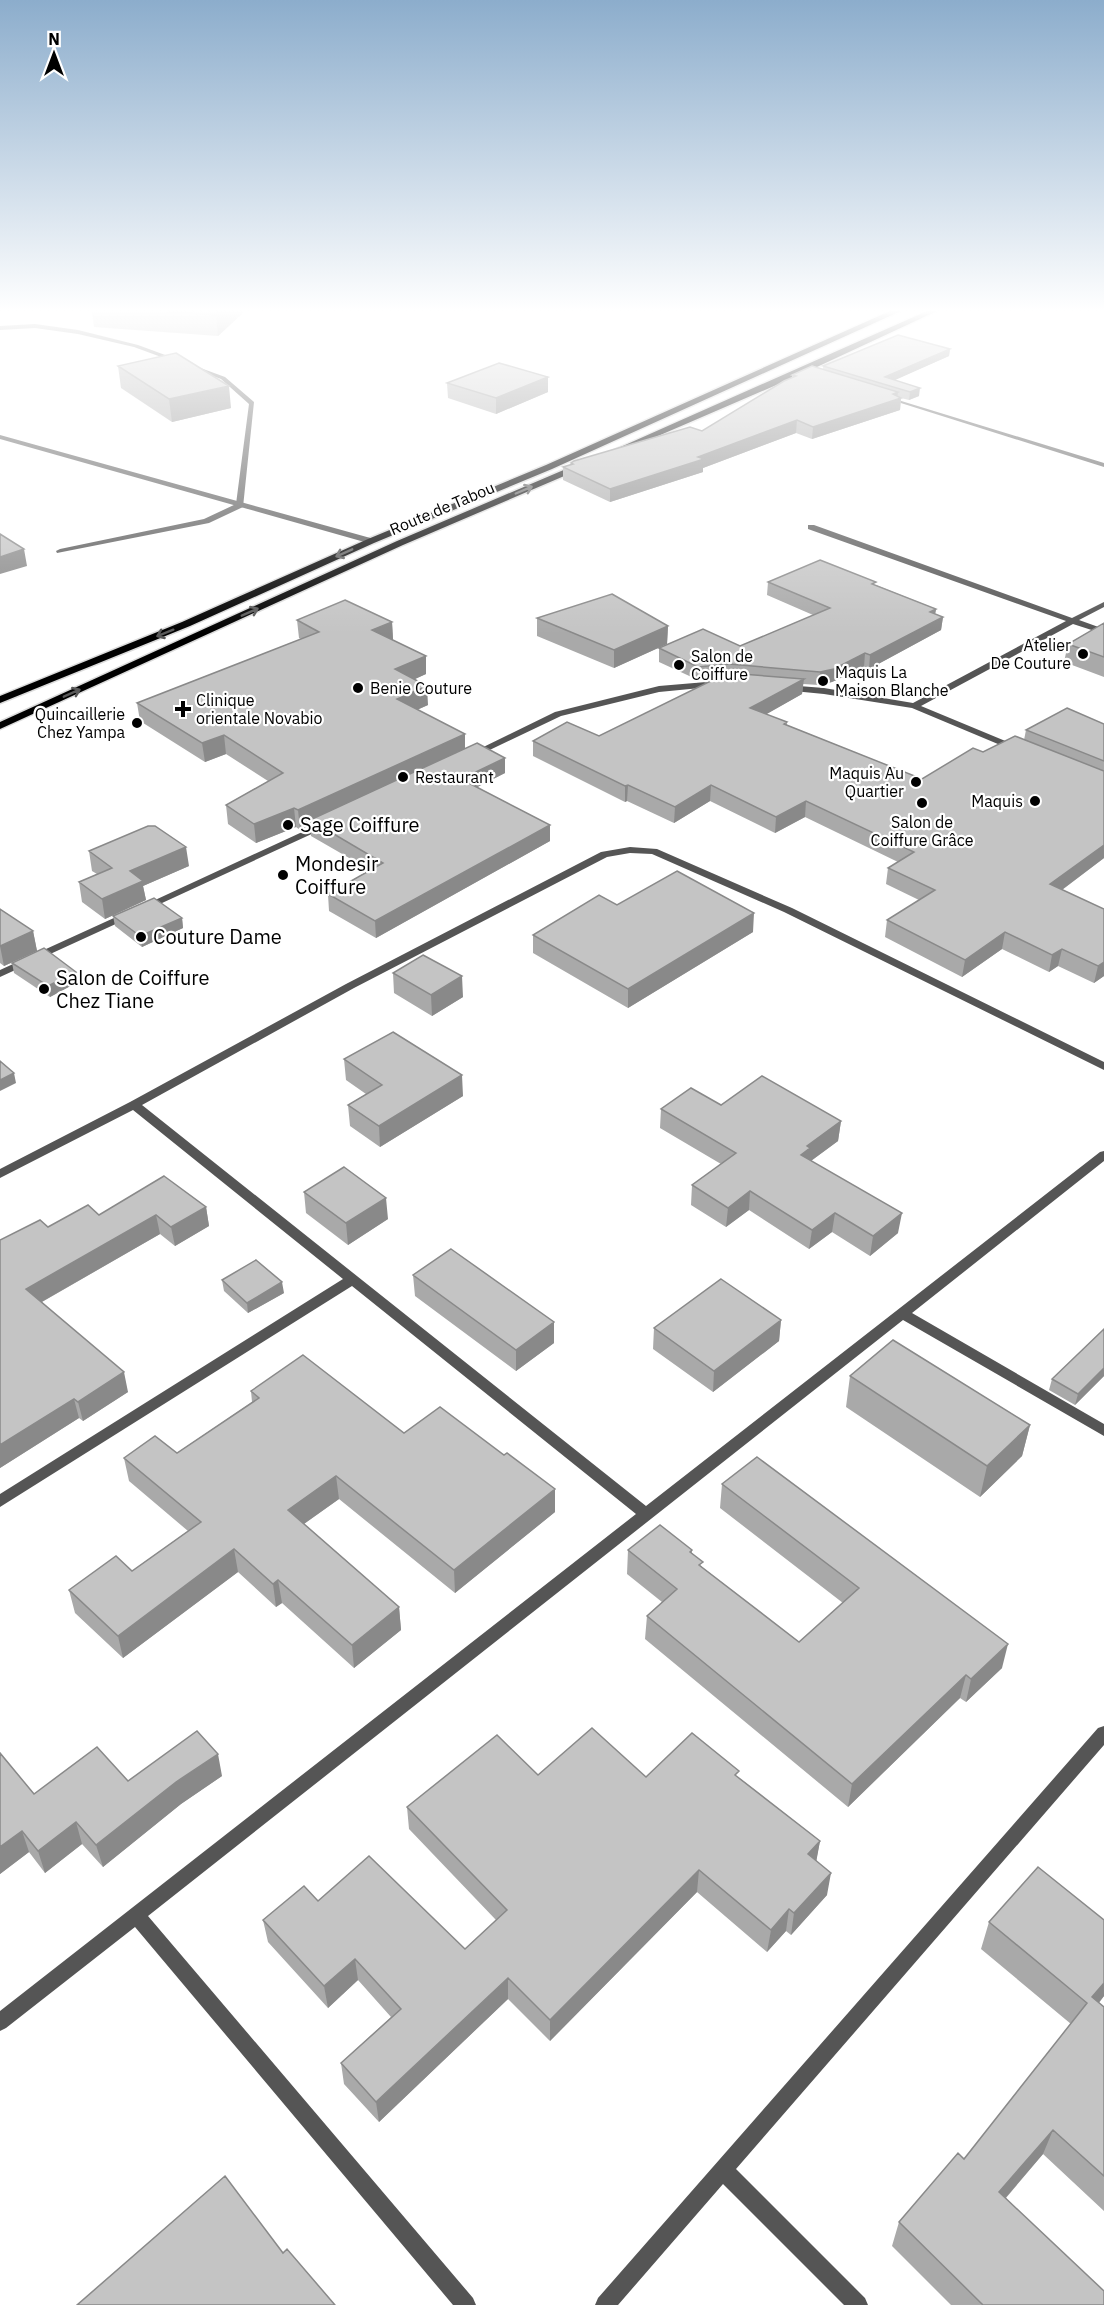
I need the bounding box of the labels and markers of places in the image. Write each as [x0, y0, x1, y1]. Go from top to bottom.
place label: Atelier De Couture [990, 635, 1071, 673]
place label: Salon de Coiffure [691, 646, 753, 684]
marker: Atelier De Couture [1076, 647, 1090, 661]
marker: Salon de Coiffure [672, 658, 686, 672]
place label: Maquis La Maison Blanche [835, 662, 949, 700]
marker: Maquis La Maison Blanche [816, 674, 830, 688]
place label: Benie Couture [370, 678, 472, 698]
marker: Benie Couture [351, 681, 365, 695]
place label: Clinique orientale Novabio [196, 690, 322, 728]
marker: Clinique orientale Novabio [174, 700, 192, 718]
place label: Quincaillerie Chez Yampa [35, 704, 125, 742]
marker: Quincaillerie Chez Yampa [130, 716, 144, 730]
place label: Maquis Au Quartier [829, 763, 904, 801]
place label: Restaurant [415, 767, 494, 787]
marker: Restaurant [396, 770, 410, 784]
marker: Maquis Au Quartier [909, 775, 923, 789]
place label: Maquis [971, 791, 1023, 811]
marker: Maquis [1028, 794, 1042, 808]
marker: Salon de Coiffure Grâce [915, 796, 929, 810]
place label: Sage Coiffure [300, 811, 420, 838]
place label: Salon de Coiffure Grâce [871, 812, 974, 850]
marker: Sage Coiffure [281, 818, 295, 832]
place label: Mondesir Coiffure [295, 850, 378, 900]
marker: Mondesir Coiffure [276, 868, 290, 882]
place label: Couture Dame [153, 923, 282, 950]
marker: Couture Dame [134, 930, 148, 944]
place label: Salon de Coiffure Chez Tiane [56, 964, 209, 1014]
marker: Salon de Coiffure Chez Tiane [37, 982, 51, 996]

